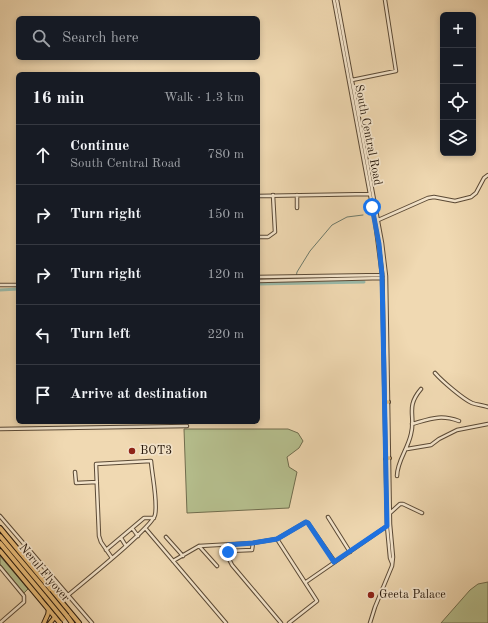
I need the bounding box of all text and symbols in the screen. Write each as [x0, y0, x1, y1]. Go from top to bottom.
map controls [440, 12, 476, 156]
button: + [440, 12, 476, 48]
search box [16, 16, 260, 60]
icon: search [30, 27, 52, 49]
text: Search here [62, 31, 139, 46]
button: − [440, 48, 476, 84]
street label: South Central Road [352, 84, 384, 186]
button: locate [440, 84, 476, 120]
text: 16 min [32, 90, 85, 107]
text: Walk · 1.3 km [164, 91, 244, 104]
button: layers [440, 120, 476, 156]
text: Continue [70, 139, 129, 154]
icon: ahead [32, 144, 54, 166]
text: 780 m [207, 148, 244, 161]
text: South Central Road [70, 157, 181, 170]
route start [363, 198, 381, 216]
icon: right [32, 204, 54, 226]
text: Turn right [70, 207, 141, 222]
text: 150 m [207, 208, 244, 221]
icon: right [32, 264, 54, 286]
text: Turn right [70, 267, 141, 282]
text: 120 m [207, 268, 244, 281]
icon: left [32, 324, 54, 346]
text: Turn left [70, 327, 130, 342]
text: 220 m [207, 328, 244, 341]
icon: arrive [32, 384, 54, 406]
text: Arrive at destination [70, 387, 208, 402]
place label: BOT3 [140, 445, 172, 457]
marker: BOT3 [127, 446, 137, 456]
street label: Nerul Flyover [16, 542, 72, 604]
route end [219, 543, 237, 561]
place label: Geeta Palace [379, 589, 446, 601]
marker: Geeta Palace [366, 590, 376, 600]

